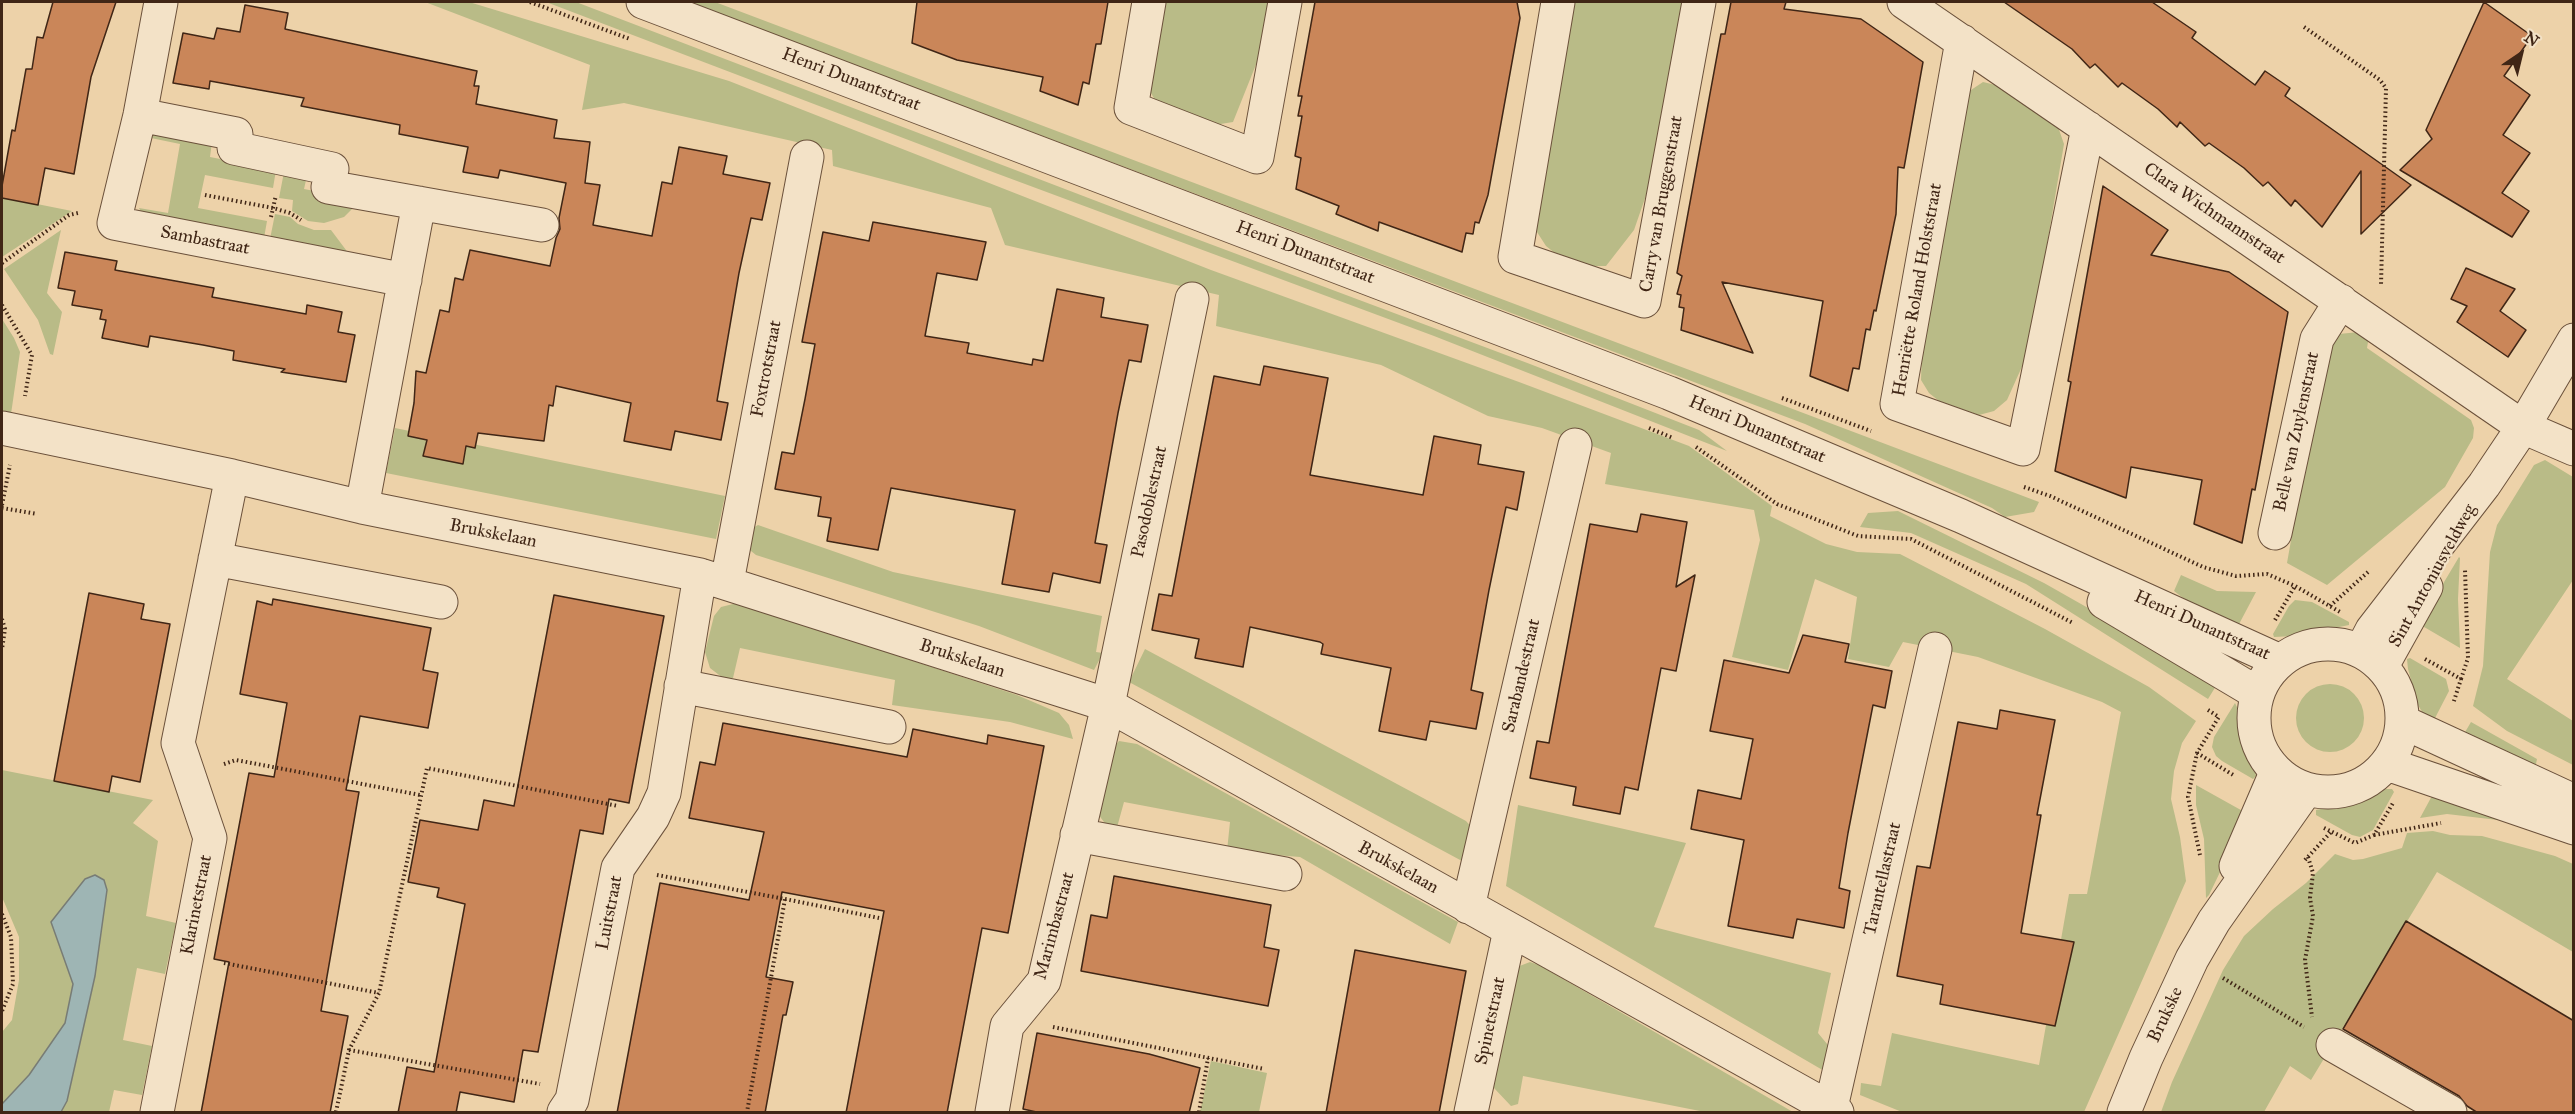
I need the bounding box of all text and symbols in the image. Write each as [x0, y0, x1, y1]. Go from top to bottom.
north arrow [2491, 24, 2551, 84]
text: N [2521, 27, 2543, 51]
street label: Henri Dunantstraat [779, 44, 923, 116]
street label: Carry van Bruggenstraat [1636, 114, 1688, 294]
street label: Clara Wichmannstraat [2139, 159, 2289, 269]
street label: Henriëtte Roland Holststraat [1889, 182, 1947, 398]
street label: Henri Dunantstraat [1233, 217, 1377, 289]
street label: Sambastraat [158, 222, 252, 260]
street label: Foxtrotstraat [747, 319, 787, 419]
street label: Belle van Zuylenstraat [2270, 350, 2324, 514]
street label: Henri Dunantstraat [1685, 391, 1829, 469]
street label: Pasodoblestraat [1128, 444, 1172, 560]
street label: Sint Antoniusveldweg [2385, 501, 2481, 651]
street label: Brukskelaan [447, 515, 539, 553]
street label: Henri Dunantstraat [2131, 586, 2273, 666]
street label: Sarabandestraat [1498, 617, 1546, 735]
street label: Brukskelaan [917, 635, 1007, 683]
street label: Tarantellastraat [1860, 820, 1906, 938]
street label: Brukskelaan [1354, 837, 1442, 899]
street label: Klarinetstraat [177, 853, 217, 957]
street label: Marimbastraat [1030, 870, 1080, 982]
street label: Luitstraat [592, 874, 628, 952]
street label: Spinetstraat [1471, 975, 1511, 1067]
street label: Brukske [2144, 984, 2188, 1046]

